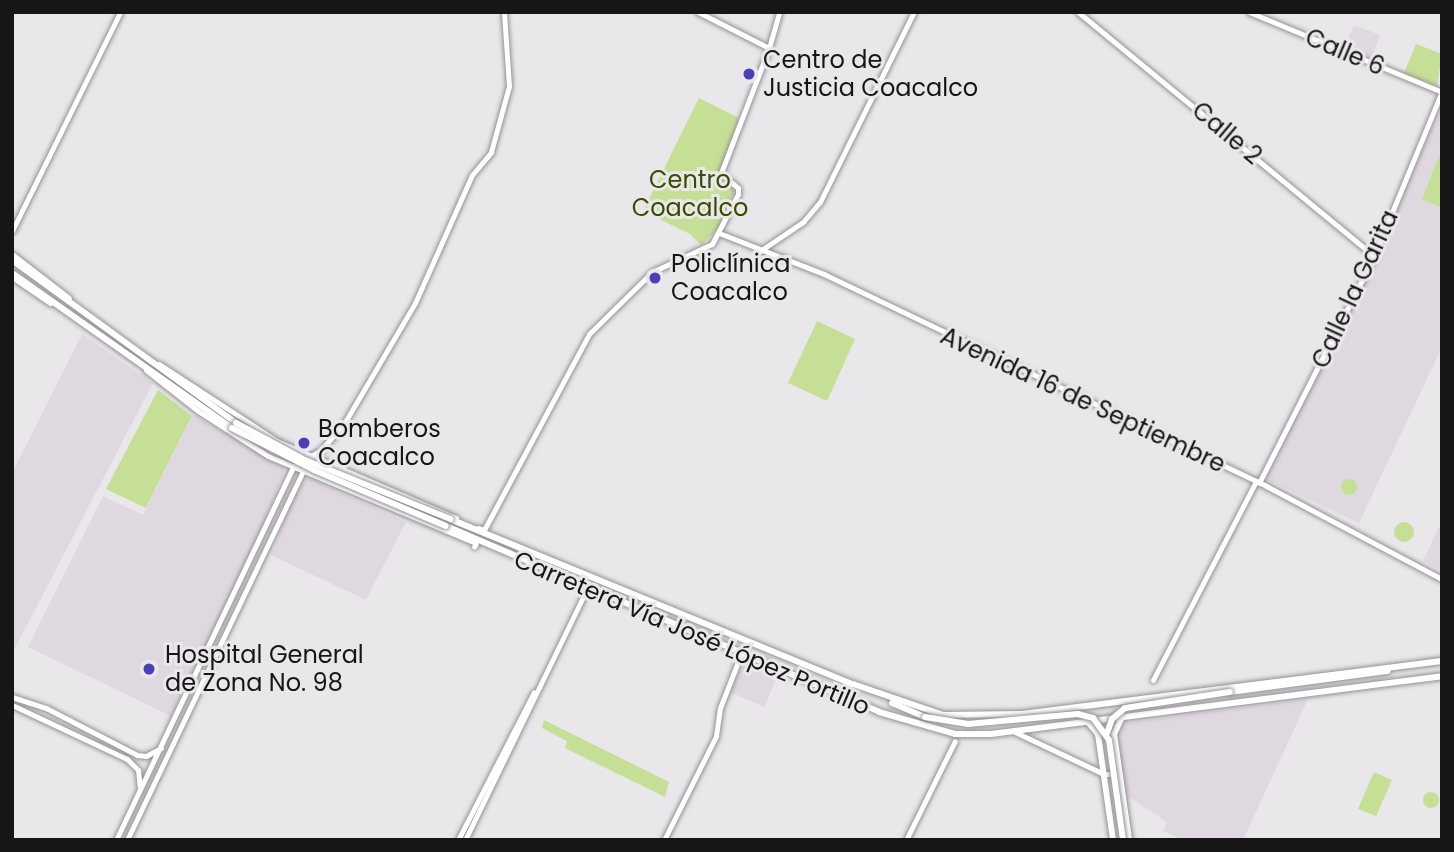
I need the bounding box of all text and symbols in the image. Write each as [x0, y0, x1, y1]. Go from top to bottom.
street label: Calle 6 [1301, 23, 1389, 81]
place label: Centro de Justicia Coacalco [763, 46, 978, 102]
marker: Centro de Justicia Coacalco [741, 66, 757, 82]
street label: Calle 2 [1186, 96, 1268, 170]
park label: Centro Coacalco [632, 166, 748, 222]
street label: Calle la Garita [1306, 205, 1404, 373]
place label: Policlínica Coacalco [671, 250, 790, 306]
marker: Policlínica Coacalco [645, 268, 665, 288]
street label: Avenida 16 de Septiembre [936, 321, 1230, 479]
place label: Bomberos Coacalco [318, 415, 441, 471]
marker: Bomberos Coacalco [296, 435, 312, 451]
street label: Carretera Vía José López Portillo [510, 545, 874, 721]
place label: Hospital General de Zona No. 98 [165, 641, 364, 697]
marker: Hospital General de Zona No. 98 [139, 659, 159, 679]

